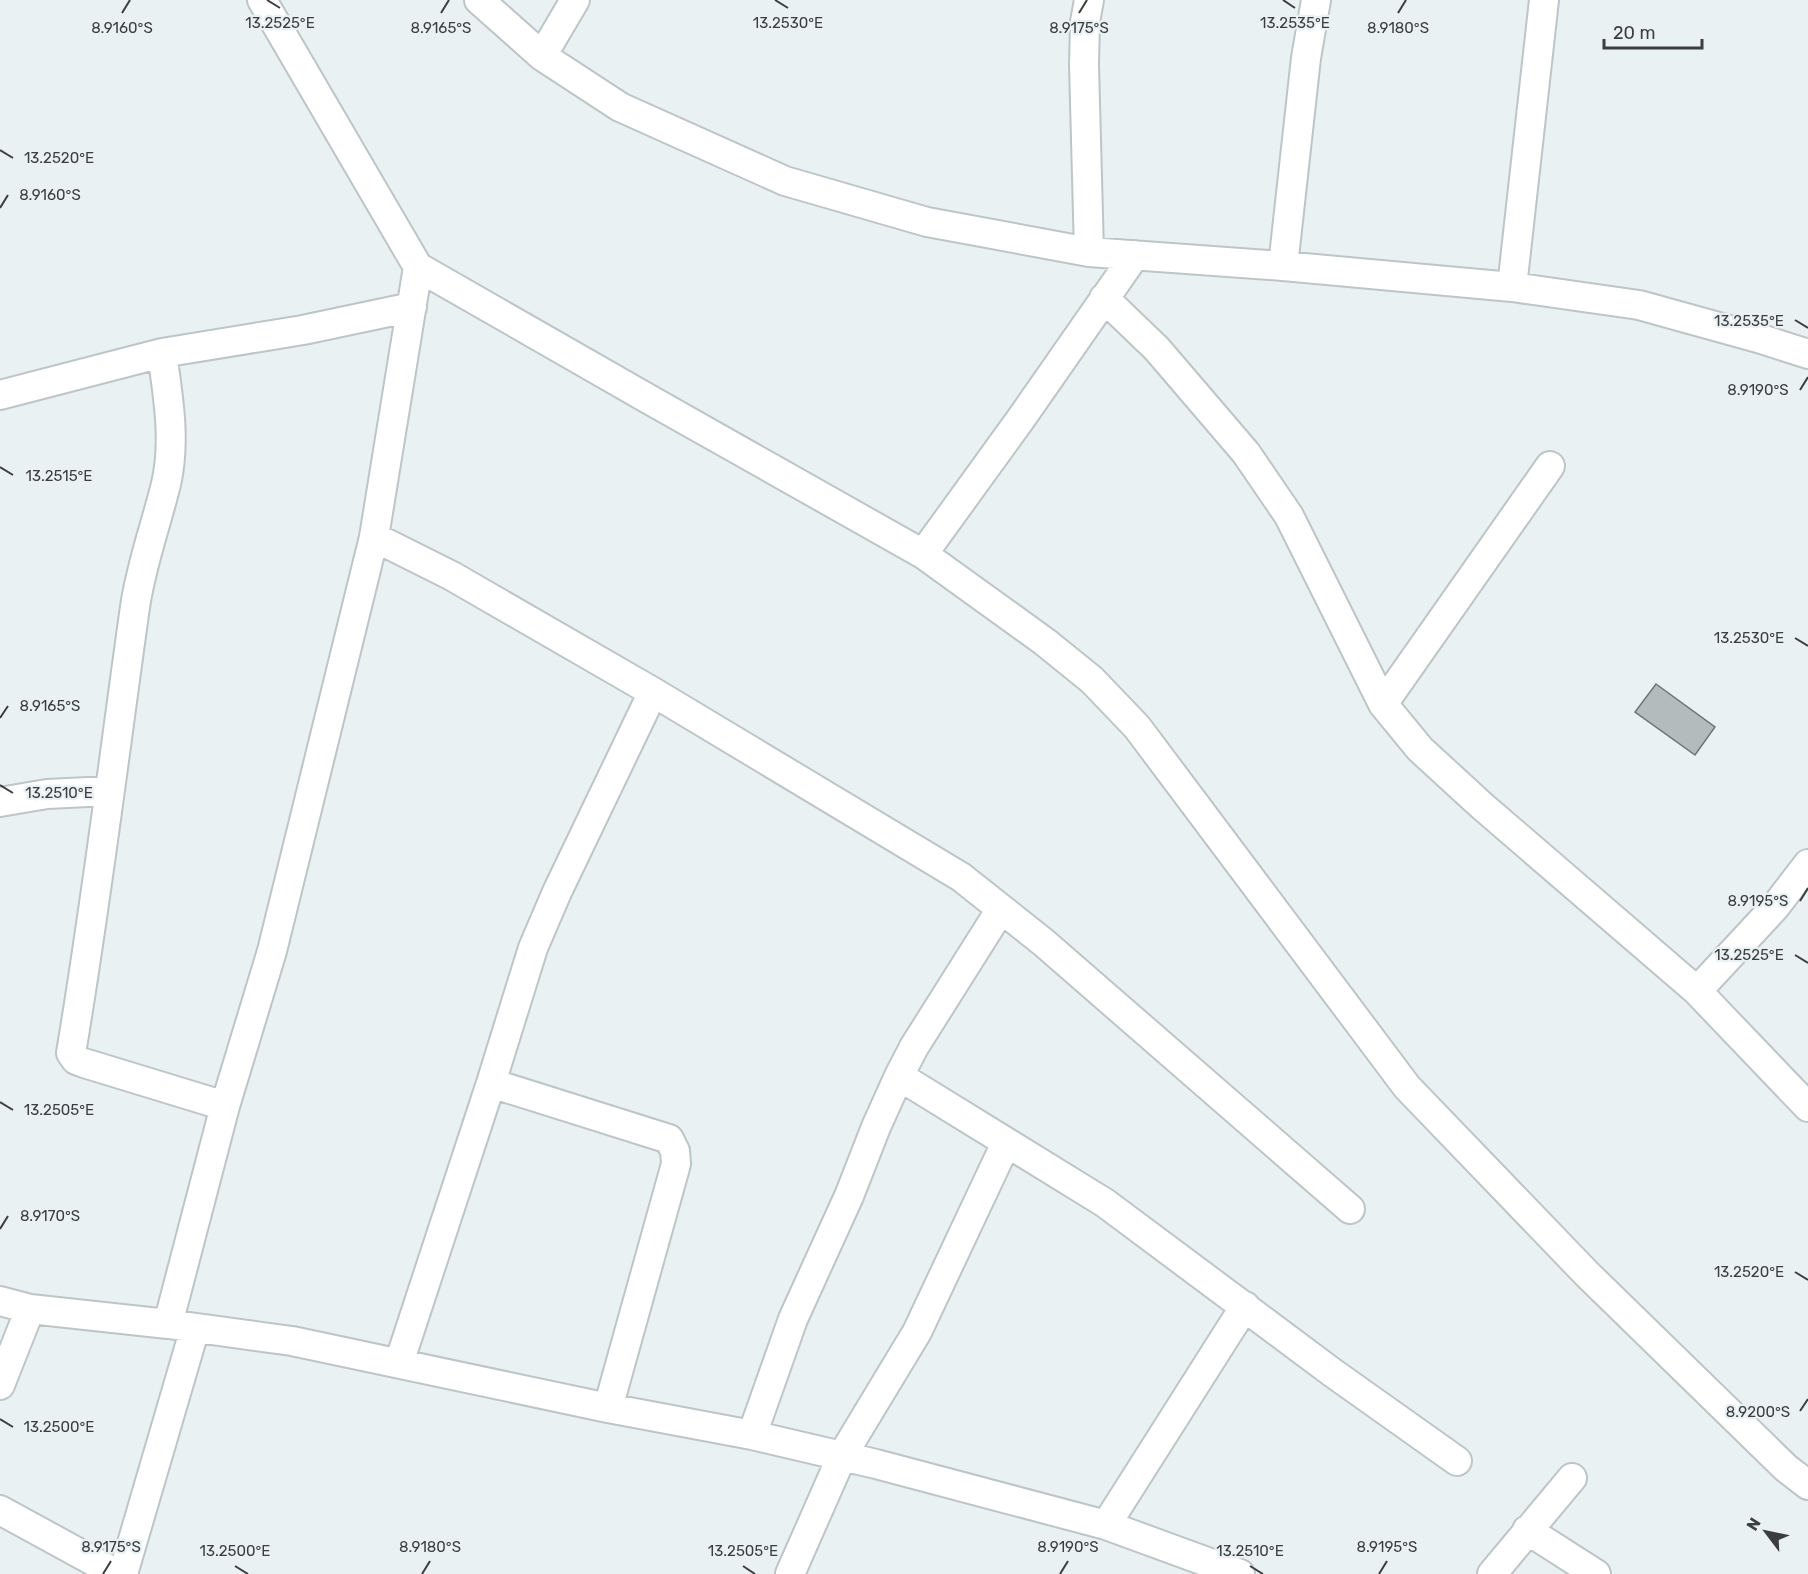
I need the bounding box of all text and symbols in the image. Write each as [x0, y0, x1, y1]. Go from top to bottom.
scale bar [1604, 12, 1702, 50]
text: 13.2525°E [245, 14, 315, 32]
text: 13.2530°E [753, 14, 823, 32]
text: 13.2535°E [1260, 14, 1330, 32]
text: 8.9160°S [91, 19, 153, 37]
text: 8.9165°S [411, 19, 471, 37]
text: 8.9175°S [1049, 19, 1109, 37]
text: 8.9180°S [1367, 19, 1429, 37]
text: 20 m [1613, 22, 1655, 44]
text: 13.2520°E [24, 149, 94, 167]
text: 8.9160°S [19, 186, 81, 204]
text: 13.2535°E [1714, 312, 1784, 330]
text: 8.9190°S [1727, 381, 1789, 399]
text: 13.2515°E [26, 467, 92, 485]
text: 13.2530°E [1714, 629, 1784, 647]
text: 8.9165°S [20, 697, 80, 715]
text: 13.2510°E [25, 784, 93, 802]
text: 8.9195°S [1728, 892, 1788, 910]
text: 13.2525°E [1714, 946, 1784, 964]
text: 13.2505°E [24, 1101, 94, 1119]
text: 8.9170°S [20, 1207, 80, 1225]
text: 13.2520°E [1714, 1263, 1784, 1281]
text: 8.9200°S [1726, 1403, 1790, 1421]
text: 13.2500°E [24, 1418, 94, 1436]
north arrow [1736, 1502, 1796, 1562]
text: N [1743, 1514, 1765, 1534]
text: 8.9175°S [81, 1538, 141, 1556]
text: 8.9180°S [399, 1538, 461, 1556]
text: 8.9190°S [1037, 1538, 1099, 1556]
text: 8.9195°S [1357, 1538, 1417, 1556]
text: 13.2500°E [200, 1542, 270, 1560]
text: 13.2505°E [708, 1542, 778, 1560]
text: 13.2510°E [1216, 1542, 1284, 1560]

